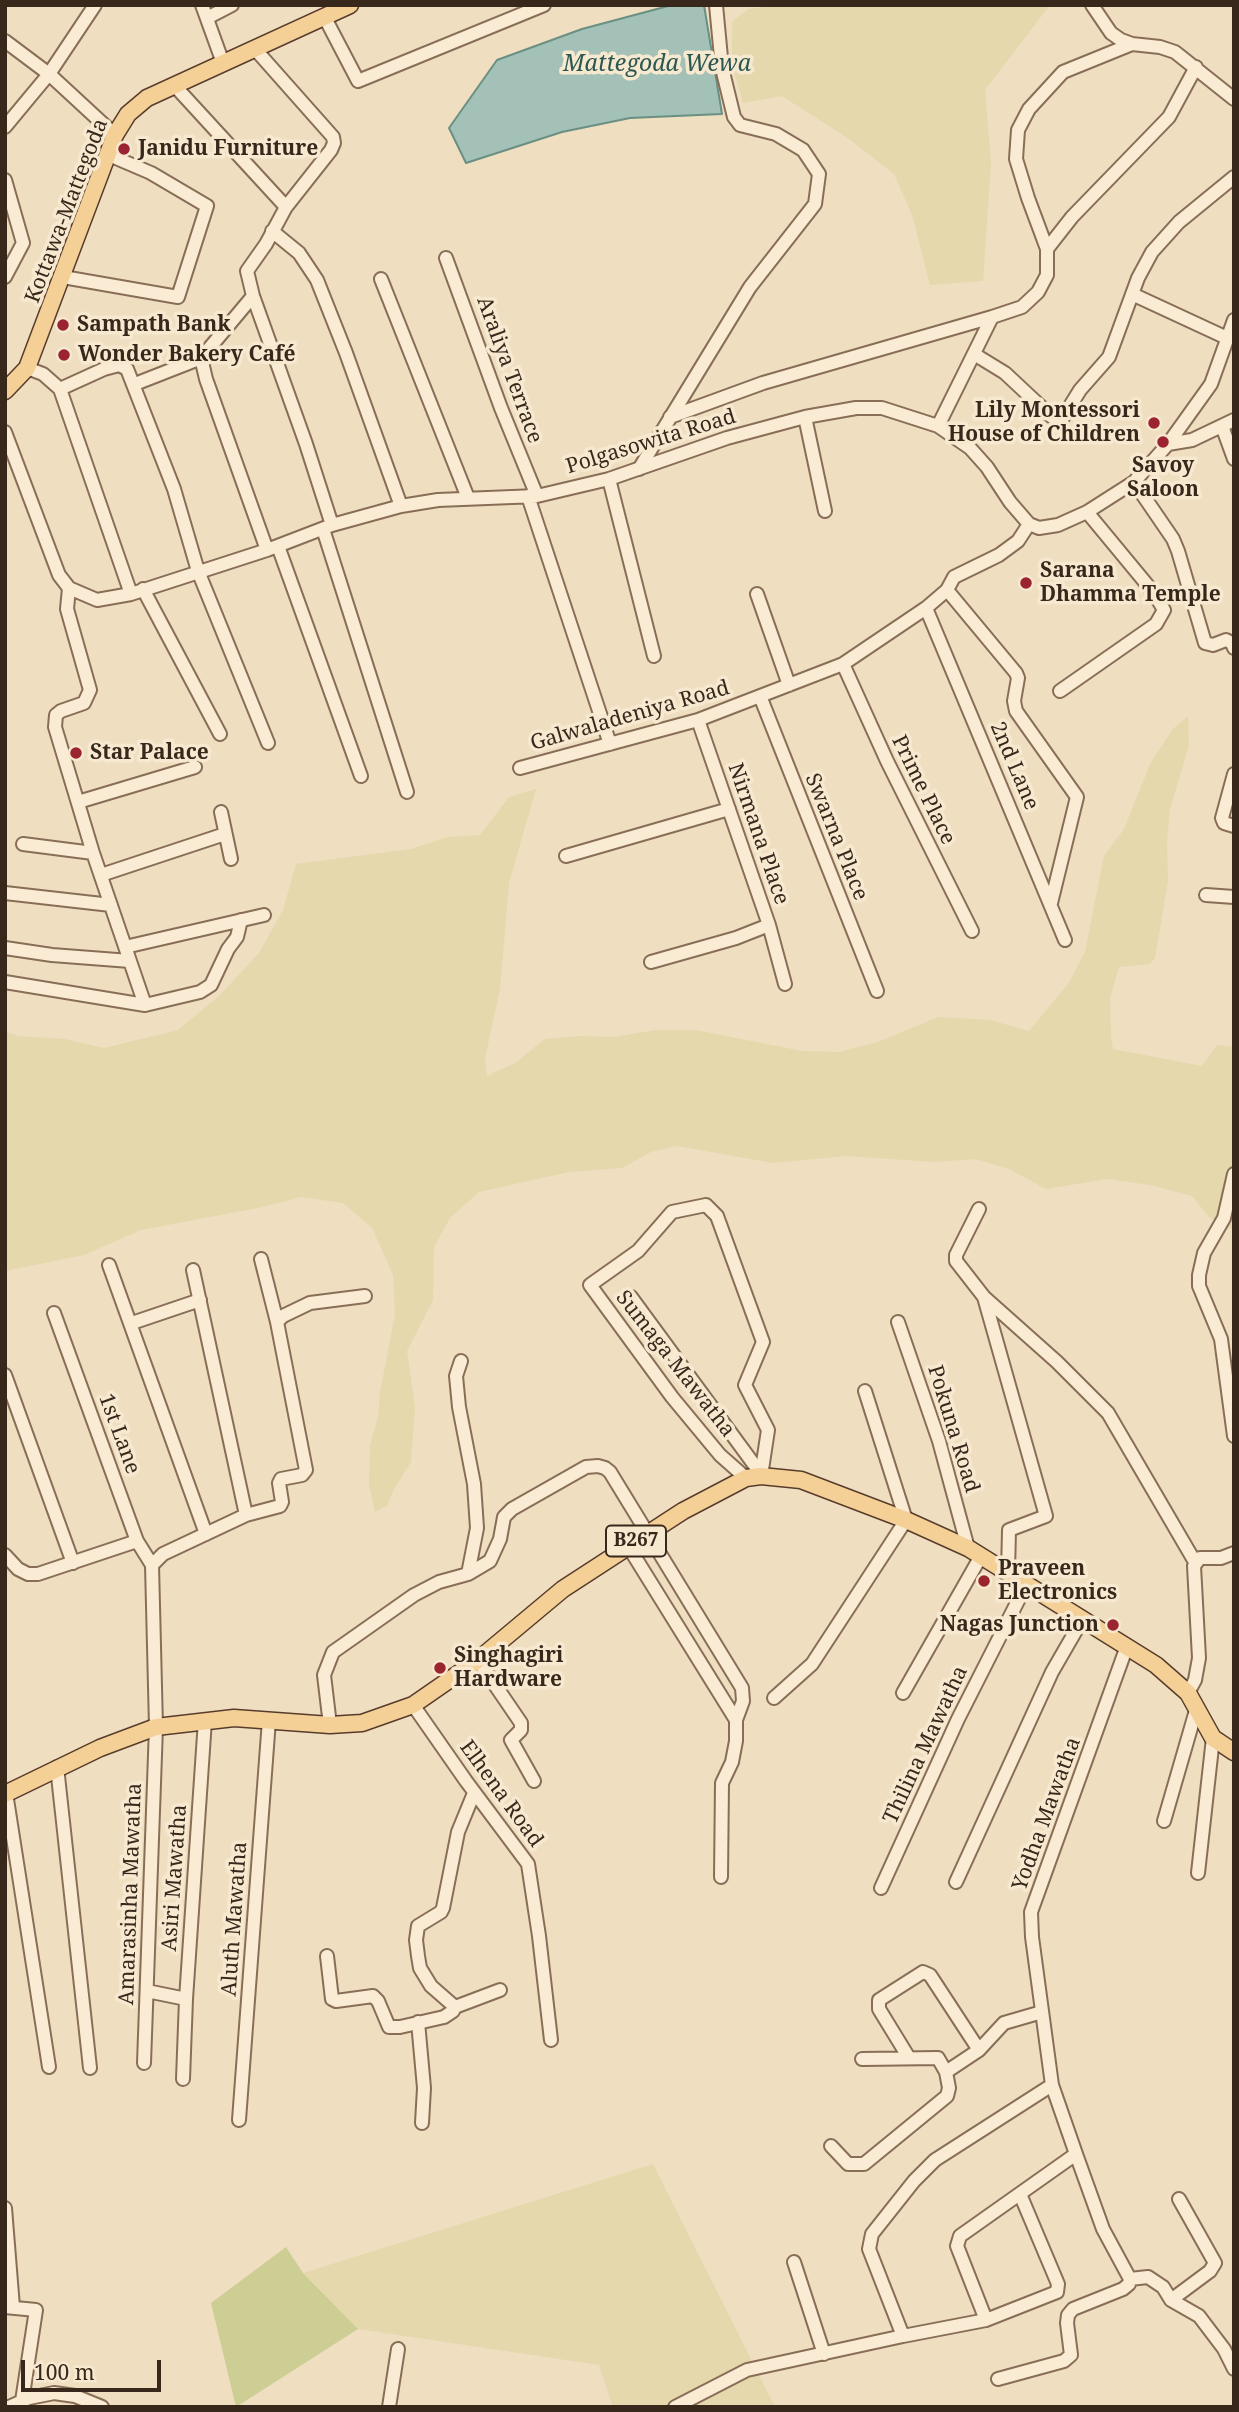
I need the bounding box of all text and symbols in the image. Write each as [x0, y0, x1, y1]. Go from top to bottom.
water label: Mattegoda Wewa [563, 50, 751, 78]
street label: Kottawa-Mattegoda [20, 115, 114, 307]
place label: Janidu Furniture [138, 136, 318, 162]
marker: Janidu Furniture [116, 141, 132, 157]
street label: Araliya Terrace [471, 293, 547, 447]
place label: Sampath Bank [77, 312, 231, 338]
marker: Sampath Bank [55, 317, 71, 333]
place label: Wonder Bakery Café [78, 342, 296, 368]
marker: Wonder Bakery Café [56, 347, 72, 363]
place label: Lily Montessori House of Children [948, 398, 1140, 448]
street label: Polgasowita Road [563, 404, 739, 480]
marker: Lily Montessori House of Children [1146, 415, 1162, 431]
marker: Savoy Saloon [1155, 434, 1171, 450]
place label: Savoy Saloon [1127, 453, 1199, 503]
place label: Sarana Dhamma Temple [1040, 558, 1221, 608]
marker: Sarana Dhamma Temple [1018, 575, 1034, 591]
street label: Galwaladeniya Road [528, 676, 732, 756]
street label: 2nd Lane [984, 718, 1044, 814]
street label: Prime Place [886, 731, 960, 849]
place label: Star Palace [90, 740, 209, 766]
marker: Star Palace [68, 745, 84, 761]
street label: Nirmana Place [722, 760, 794, 908]
street label: Swarna Place [799, 770, 873, 904]
street label: Sumaga Mawatha [610, 1286, 740, 1442]
street label: Pokuna Road [922, 1362, 984, 1496]
street label: 1st Lane [93, 1390, 145, 1478]
road number: B267 [606, 1526, 666, 1556]
place label: Praveen Electronics [998, 1556, 1117, 1606]
marker: Praveen Electronics [976, 1573, 992, 1589]
place label: Nagas Junction [940, 1612, 1099, 1638]
marker: Nagas Junction [1105, 1617, 1121, 1633]
place label: Singhagiri Hardware [454, 1643, 563, 1693]
marker: Singhagiri Hardware [432, 1660, 448, 1676]
street label: Thilina Mawatha [878, 1662, 974, 1828]
street label: Yodha Mawatha [1008, 1734, 1086, 1894]
street label: Elhena Road [454, 1736, 548, 1852]
street label: Amarasinha Mawatha [115, 1783, 147, 2005]
street label: Asiri Mawatha [157, 1804, 193, 1952]
street label: Aluth Mawatha [217, 1841, 253, 1997]
scale bar [24, 2346, 164, 2390]
text: 100 m [34, 2358, 95, 2386]

